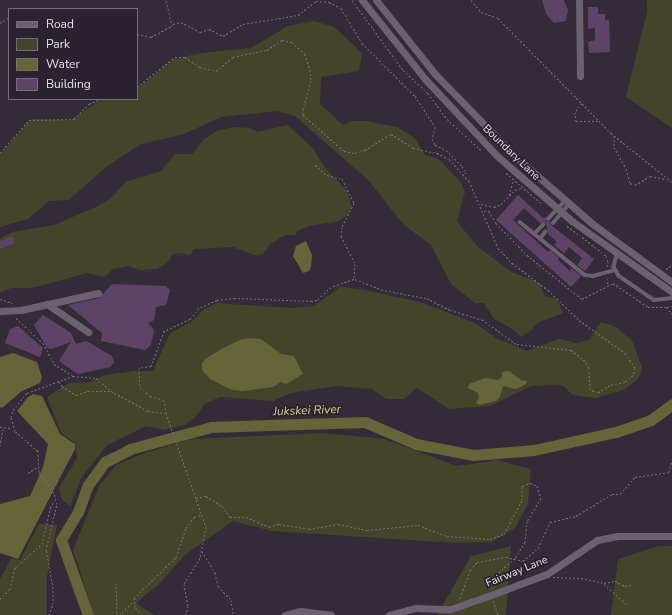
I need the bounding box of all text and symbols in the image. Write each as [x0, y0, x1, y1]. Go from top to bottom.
legend [8, 8, 138, 100]
text: Road [46, 16, 74, 32]
text: Park [46, 36, 70, 52]
text: Water [46, 56, 80, 72]
text: Building [46, 76, 91, 92]
street label: Boundary Lane [479, 122, 543, 184]
water label: Jukskei River [273, 403, 341, 419]
street label: Fairway Lane [484, 554, 550, 590]

